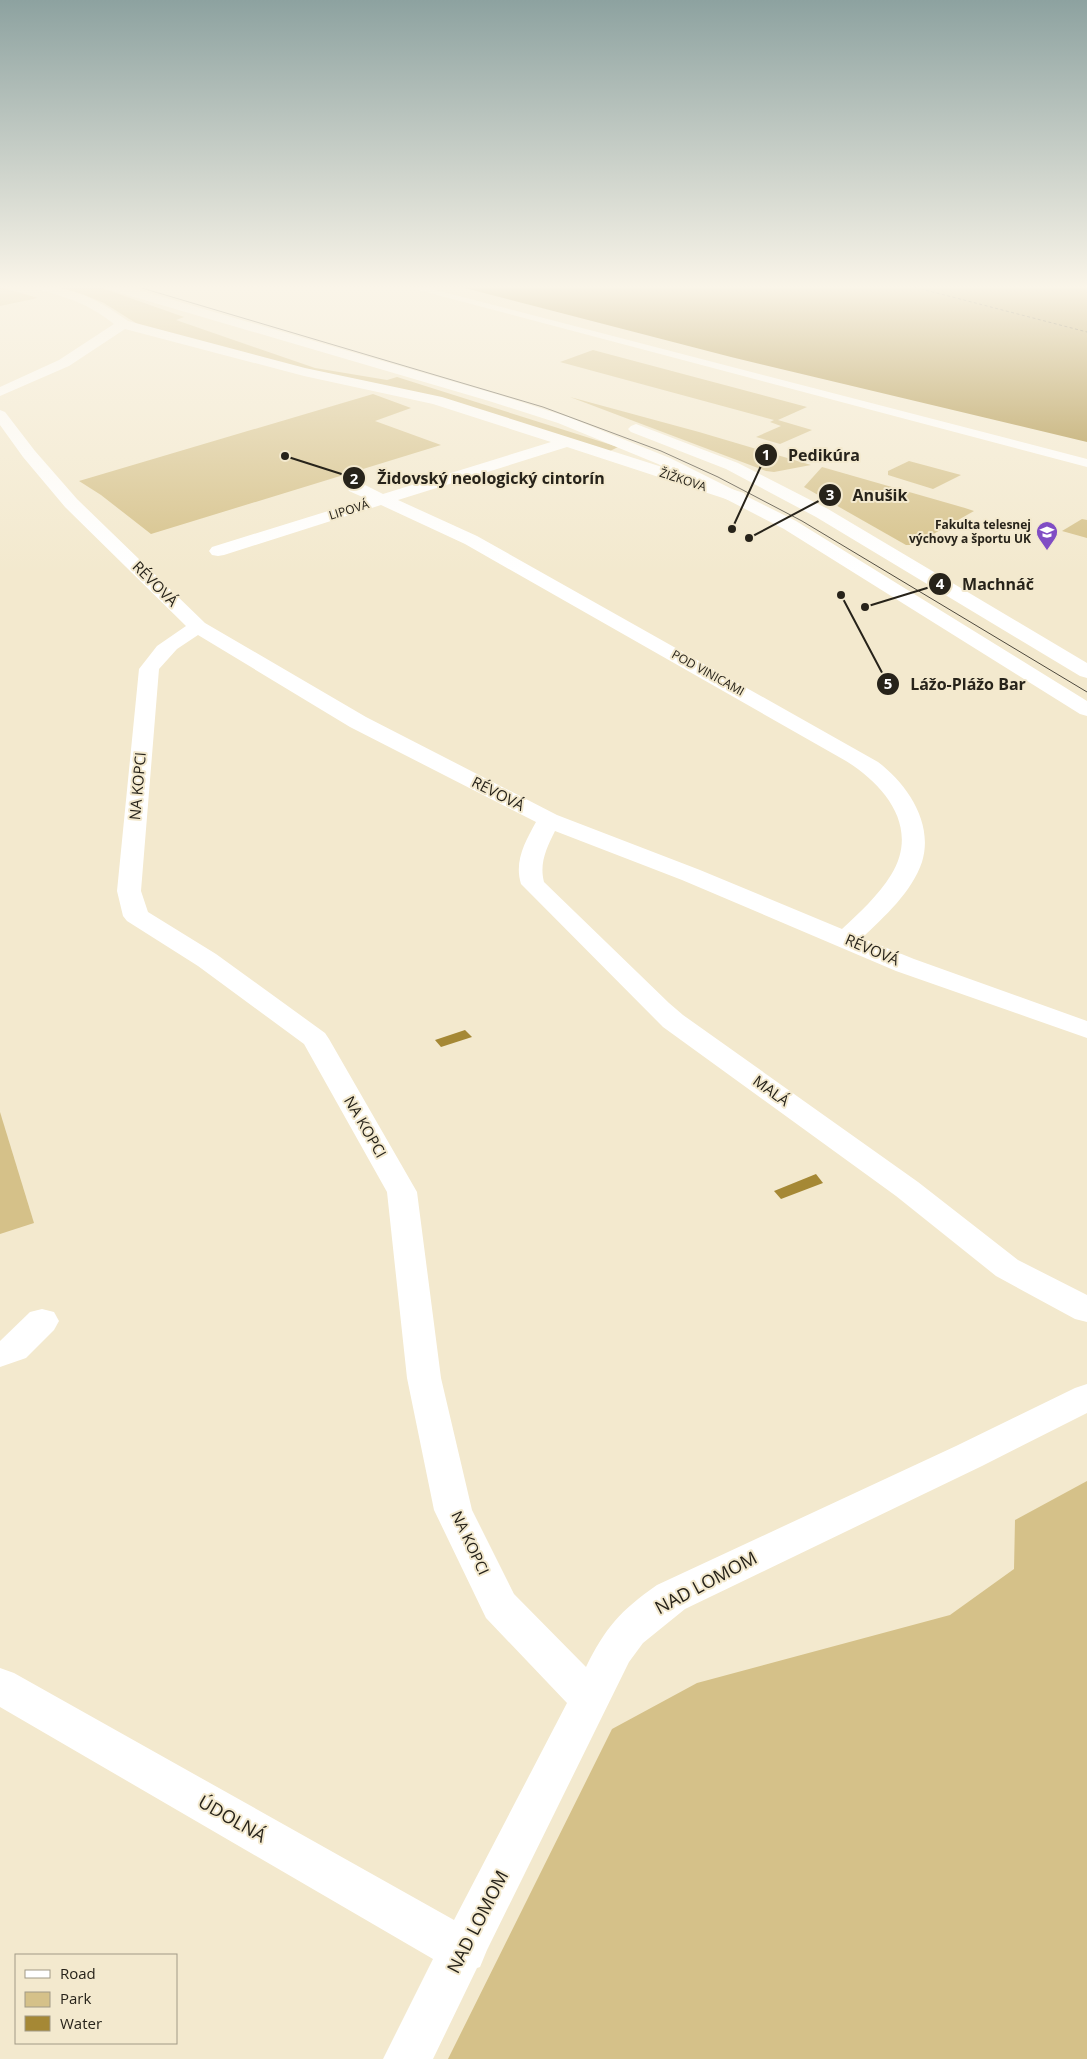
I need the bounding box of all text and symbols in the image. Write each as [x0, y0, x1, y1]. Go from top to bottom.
callout: Pedikúra [753, 440, 870, 471]
text: 1 [762, 444, 770, 464]
text: Pedikúra [788, 444, 860, 466]
callout: Židovský neologický cintorín [342, 463, 614, 494]
street label: ŽIŽKOVA [657, 464, 709, 495]
text: Židovský neologický cintorín [377, 467, 605, 489]
text: 2 [350, 468, 359, 488]
callout: Anušik [817, 480, 917, 511]
text: 3 [826, 484, 834, 504]
text: Anušik [853, 484, 907, 506]
street label: LIPOVÁ [327, 495, 371, 524]
place label: Fakulta telesnej výchovy a športu UK [909, 516, 1031, 547]
school or university icon: Fakulta telesnej výchovy a športu UK [1035, 520, 1059, 551]
street label: RÉVOVÁ [129, 556, 183, 611]
callout: Machnáč [927, 569, 1044, 600]
text: 4 [936, 573, 945, 593]
text: Machnáč [962, 573, 1035, 595]
street label: POD VINICAMI [669, 646, 748, 700]
callout: Lážo-Plážo Bar [875, 669, 1036, 700]
text: 5 [884, 673, 892, 693]
text: Lážo-Plážo Bar [910, 673, 1026, 695]
street label: NA KOPCI [124, 751, 150, 821]
street label: RÉVOVÁ [469, 771, 529, 815]
street label: RÉVOVÁ [842, 929, 903, 970]
street label: MALÁ [749, 1070, 794, 1110]
street label: NA KOPCI [340, 1092, 392, 1161]
street label: NA KOPCI [447, 1507, 494, 1578]
street label: NAD LOMOM [650, 1545, 761, 1619]
street label: ÚDOLNÁ [194, 1789, 271, 1847]
street label: NAD LOMOM [441, 1866, 513, 1977]
legend [15, 1954, 178, 2044]
text: Road [60, 1963, 96, 1983]
text: Park [60, 1988, 91, 2008]
text: Water [60, 2013, 102, 2033]

